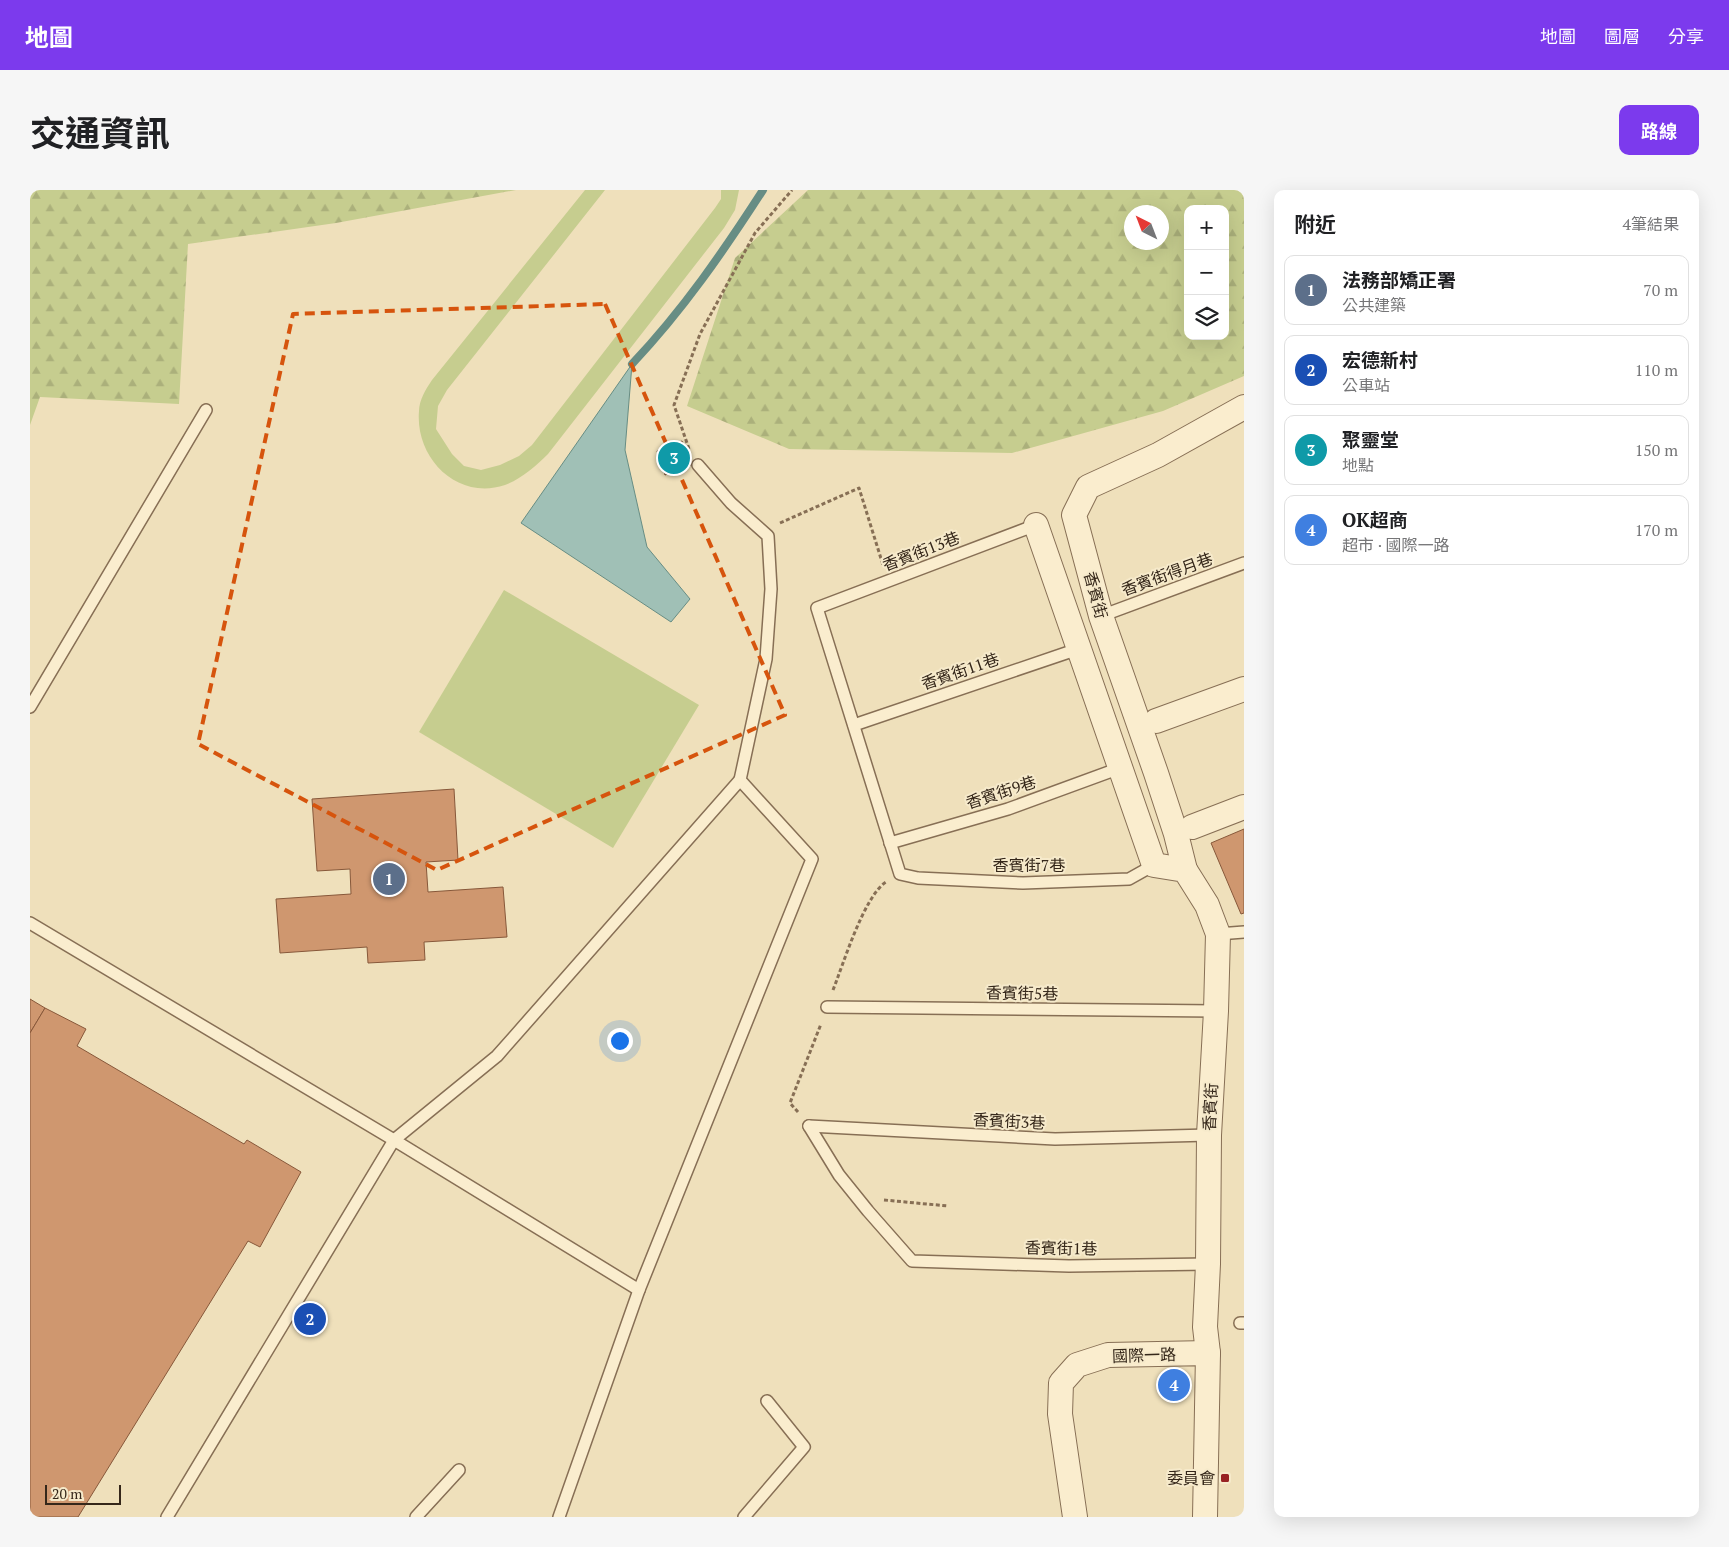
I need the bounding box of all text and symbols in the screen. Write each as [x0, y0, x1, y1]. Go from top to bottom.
text: 地圖 [25, 21, 73, 53]
text: 地圖 [1540, 24, 1576, 48]
text: 圖層 [1604, 24, 1640, 48]
text: 分享 [1668, 24, 1704, 48]
button: 路線 [1619, 105, 1699, 155]
text: 交通資訊 [30, 110, 170, 156]
north arrow [1124, 205, 1169, 250]
map controls [1184, 205, 1229, 340]
button: + [1184, 205, 1229, 250]
text: 附近 [1294, 210, 1336, 238]
text: 4筆結果 [1622, 213, 1679, 235]
button: − [1184, 250, 1229, 295]
text: 法務部矯正署 [1342, 267, 1456, 292]
text: 1 [1306, 279, 1316, 301]
text: 70 m [1643, 279, 1678, 301]
text: 公共建築 [1342, 294, 1406, 316]
button: layers [1184, 295, 1229, 340]
text: 宏德新村 [1342, 347, 1418, 372]
text: 2 [1306, 359, 1316, 381]
text: 110 m [1635, 359, 1678, 381]
text: 公車站 [1342, 374, 1390, 396]
text: 聚靈堂 [1342, 427, 1399, 452]
pin: 3 [658, 439, 690, 477]
text: 3 [1306, 439, 1316, 461]
text: 150 m [1635, 439, 1678, 461]
text: 地點 [1342, 454, 1374, 476]
text: OK超商 [1342, 507, 1408, 532]
text: 4 [1306, 519, 1316, 541]
text: 170 m [1635, 519, 1678, 541]
street label: 香賓街13巷 [879, 526, 963, 576]
text: 超市 · 國際一路 [1342, 534, 1450, 556]
street label: 香賓街得月巷 [1118, 547, 1216, 601]
street label: 香賓街 [1079, 569, 1113, 621]
street label: 香賓街11巷 [918, 647, 1002, 695]
street label: 香賓街9巷 [963, 770, 1039, 814]
street label: 香賓街7巷 [993, 854, 1065, 876]
pin: 1 [373, 860, 405, 898]
street label: 香賓街5巷 [986, 981, 1058, 1005]
your location [607, 1028, 633, 1054]
street label: 香賓街 [1198, 1082, 1222, 1132]
street label: 香賓街3巷 [972, 1108, 1046, 1134]
street label: 香賓街1巷 [1025, 1236, 1097, 1260]
pin: 2 [294, 1300, 326, 1338]
street label: 國際一路 [1112, 1343, 1176, 1367]
pin: 4 [1158, 1366, 1190, 1404]
place label: 委員會 [1167, 1467, 1215, 1489]
marker: 委員會 [1219, 1472, 1231, 1484]
scale bar [45, 1482, 121, 1505]
text: 20 m [52, 1484, 82, 1503]

